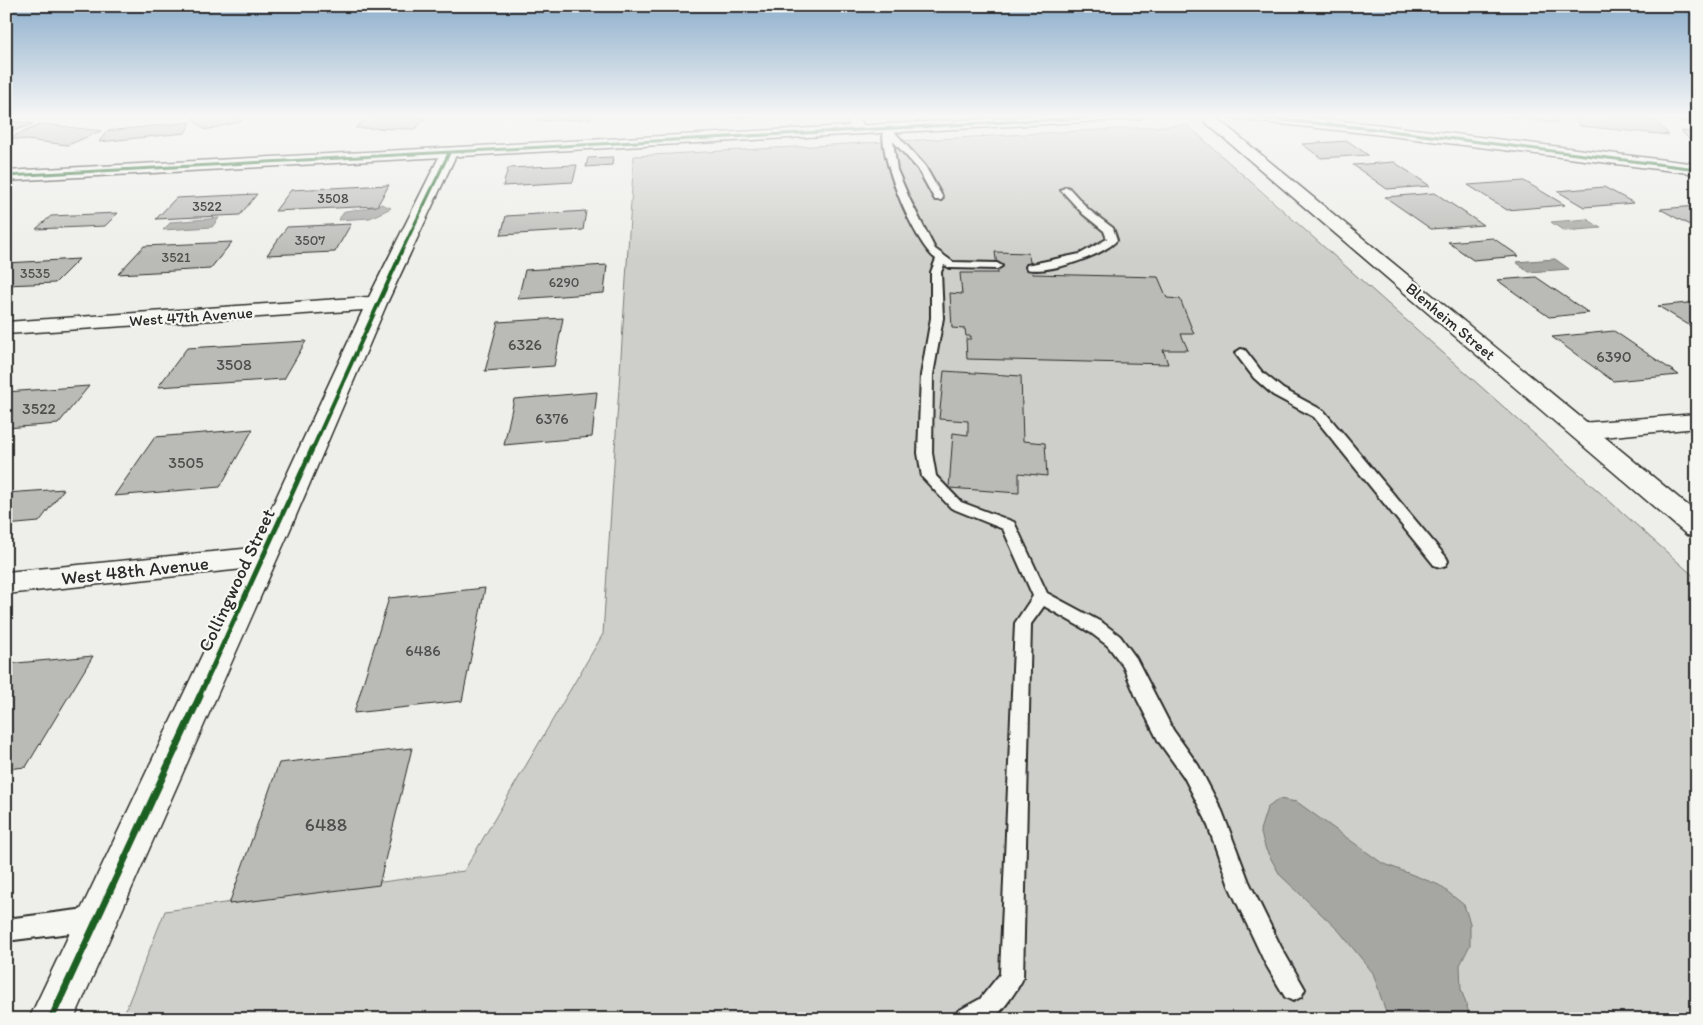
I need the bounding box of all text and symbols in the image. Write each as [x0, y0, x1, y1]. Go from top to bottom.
house number: 3508 [317, 190, 349, 207]
house number: 3522 [192, 198, 222, 215]
house number: 3507 [295, 232, 325, 249]
house number: 3521 [162, 249, 191, 266]
house number: 3535 [20, 265, 50, 282]
house number: 6290 [549, 274, 579, 291]
street label: Blenheim Street [1402, 278, 1499, 364]
street label: West 47th Avenue [128, 303, 254, 330]
house number: 6326 [508, 335, 542, 354]
house number: 6390 [1596, 347, 1632, 366]
house number: 3508 [216, 355, 252, 374]
house number: 3522 [22, 399, 57, 418]
house number: 6376 [535, 409, 569, 428]
house number: 3505 [168, 453, 204, 472]
street label: Collingwood Street [193, 505, 280, 655]
street label: West 48th Avenue [60, 551, 210, 590]
house number: 6486 [405, 641, 441, 660]
house number: 6488 [305, 813, 347, 836]

